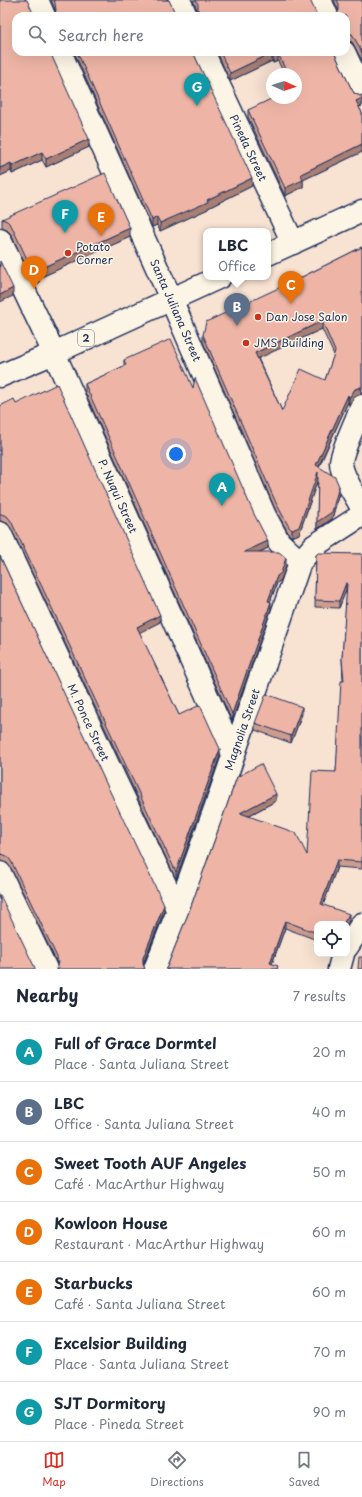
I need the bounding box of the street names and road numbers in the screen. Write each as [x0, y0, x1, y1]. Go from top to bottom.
street label: Pineda Street [226, 112, 272, 184]
street label: Santa Juliana Street [146, 256, 206, 364]
road number: 2 [78, 330, 94, 346]
street label: P. Nuqui Street [94, 456, 143, 536]
street label: M. Ponce Street [63, 681, 114, 764]
street label: Magnolia Street [220, 686, 264, 772]

